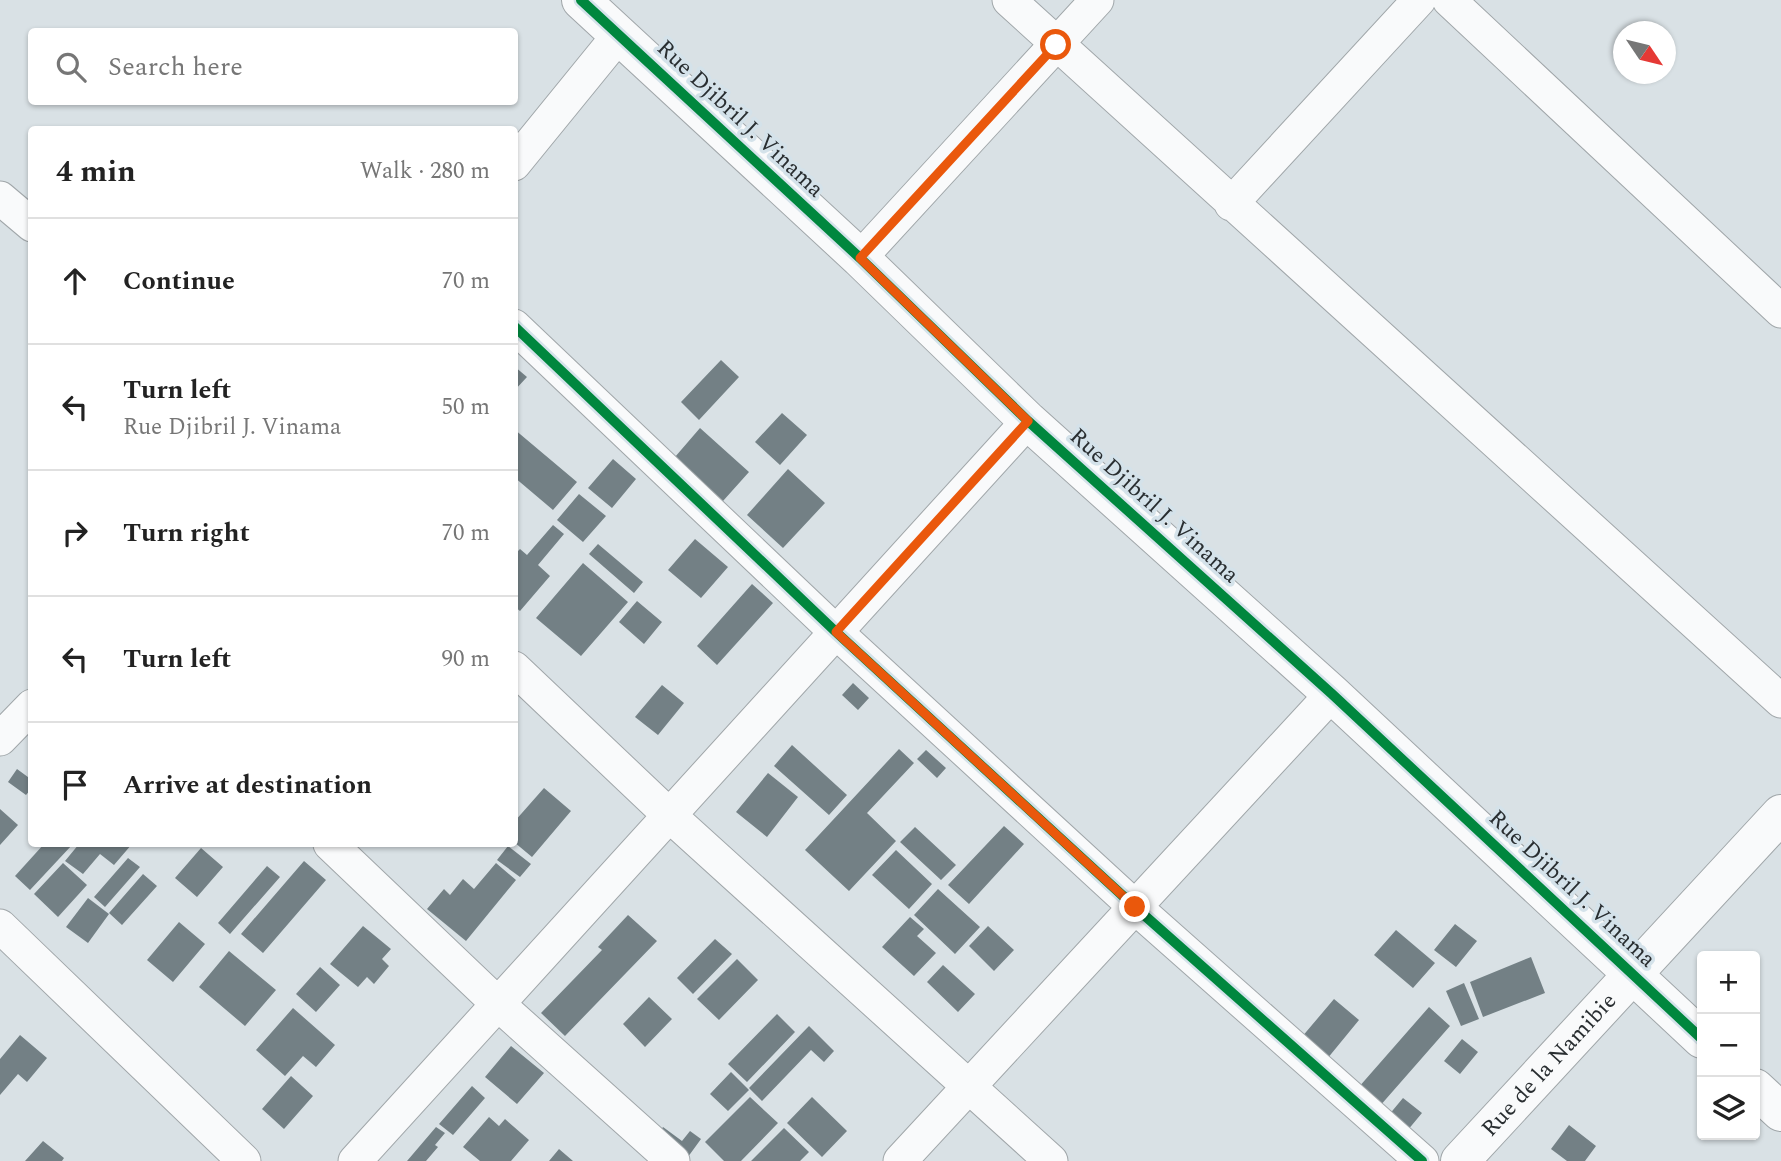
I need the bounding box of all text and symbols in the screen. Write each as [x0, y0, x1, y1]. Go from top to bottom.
north arrow [1613, 21, 1676, 84]
search box [28, 28, 518, 105]
route start [1040, 29, 1071, 60]
street label: Rue Djibril J. Vinama [648, 32, 832, 206]
text: Search here [108, 47, 243, 87]
icon: search [52, 48, 90, 86]
text: 4 min [56, 149, 136, 195]
text: Walk · 280 m [360, 154, 490, 189]
text: Continue [123, 261, 235, 301]
icon: ahead [56, 262, 94, 300]
text: 70 m [441, 264, 490, 299]
text: Turn left [123, 370, 231, 410]
icon: left [56, 388, 94, 426]
text: 50 m [441, 390, 490, 425]
text: Rue Djibril J. Vinama [123, 410, 341, 445]
street label: Rue Djibril J. Vinama [1061, 420, 1247, 592]
text: Turn right [123, 513, 250, 553]
icon: right [56, 514, 94, 552]
text: 70 m [441, 516, 490, 551]
text: Turn left [123, 639, 231, 679]
icon: left [56, 640, 94, 678]
text: 90 m [441, 642, 490, 677]
text: Arrive at destination [123, 765, 372, 805]
icon: arrive [56, 766, 94, 804]
street label: Rue Djibril J. Vinama [1480, 802, 1664, 976]
route end [1119, 891, 1150, 922]
map controls [1697, 951, 1760, 1140]
button: + [1697, 951, 1760, 1014]
street label: Rue de la Namibie [1473, 985, 1625, 1145]
button: − [1697, 1014, 1760, 1077]
button: layers [1697, 1077, 1760, 1140]

